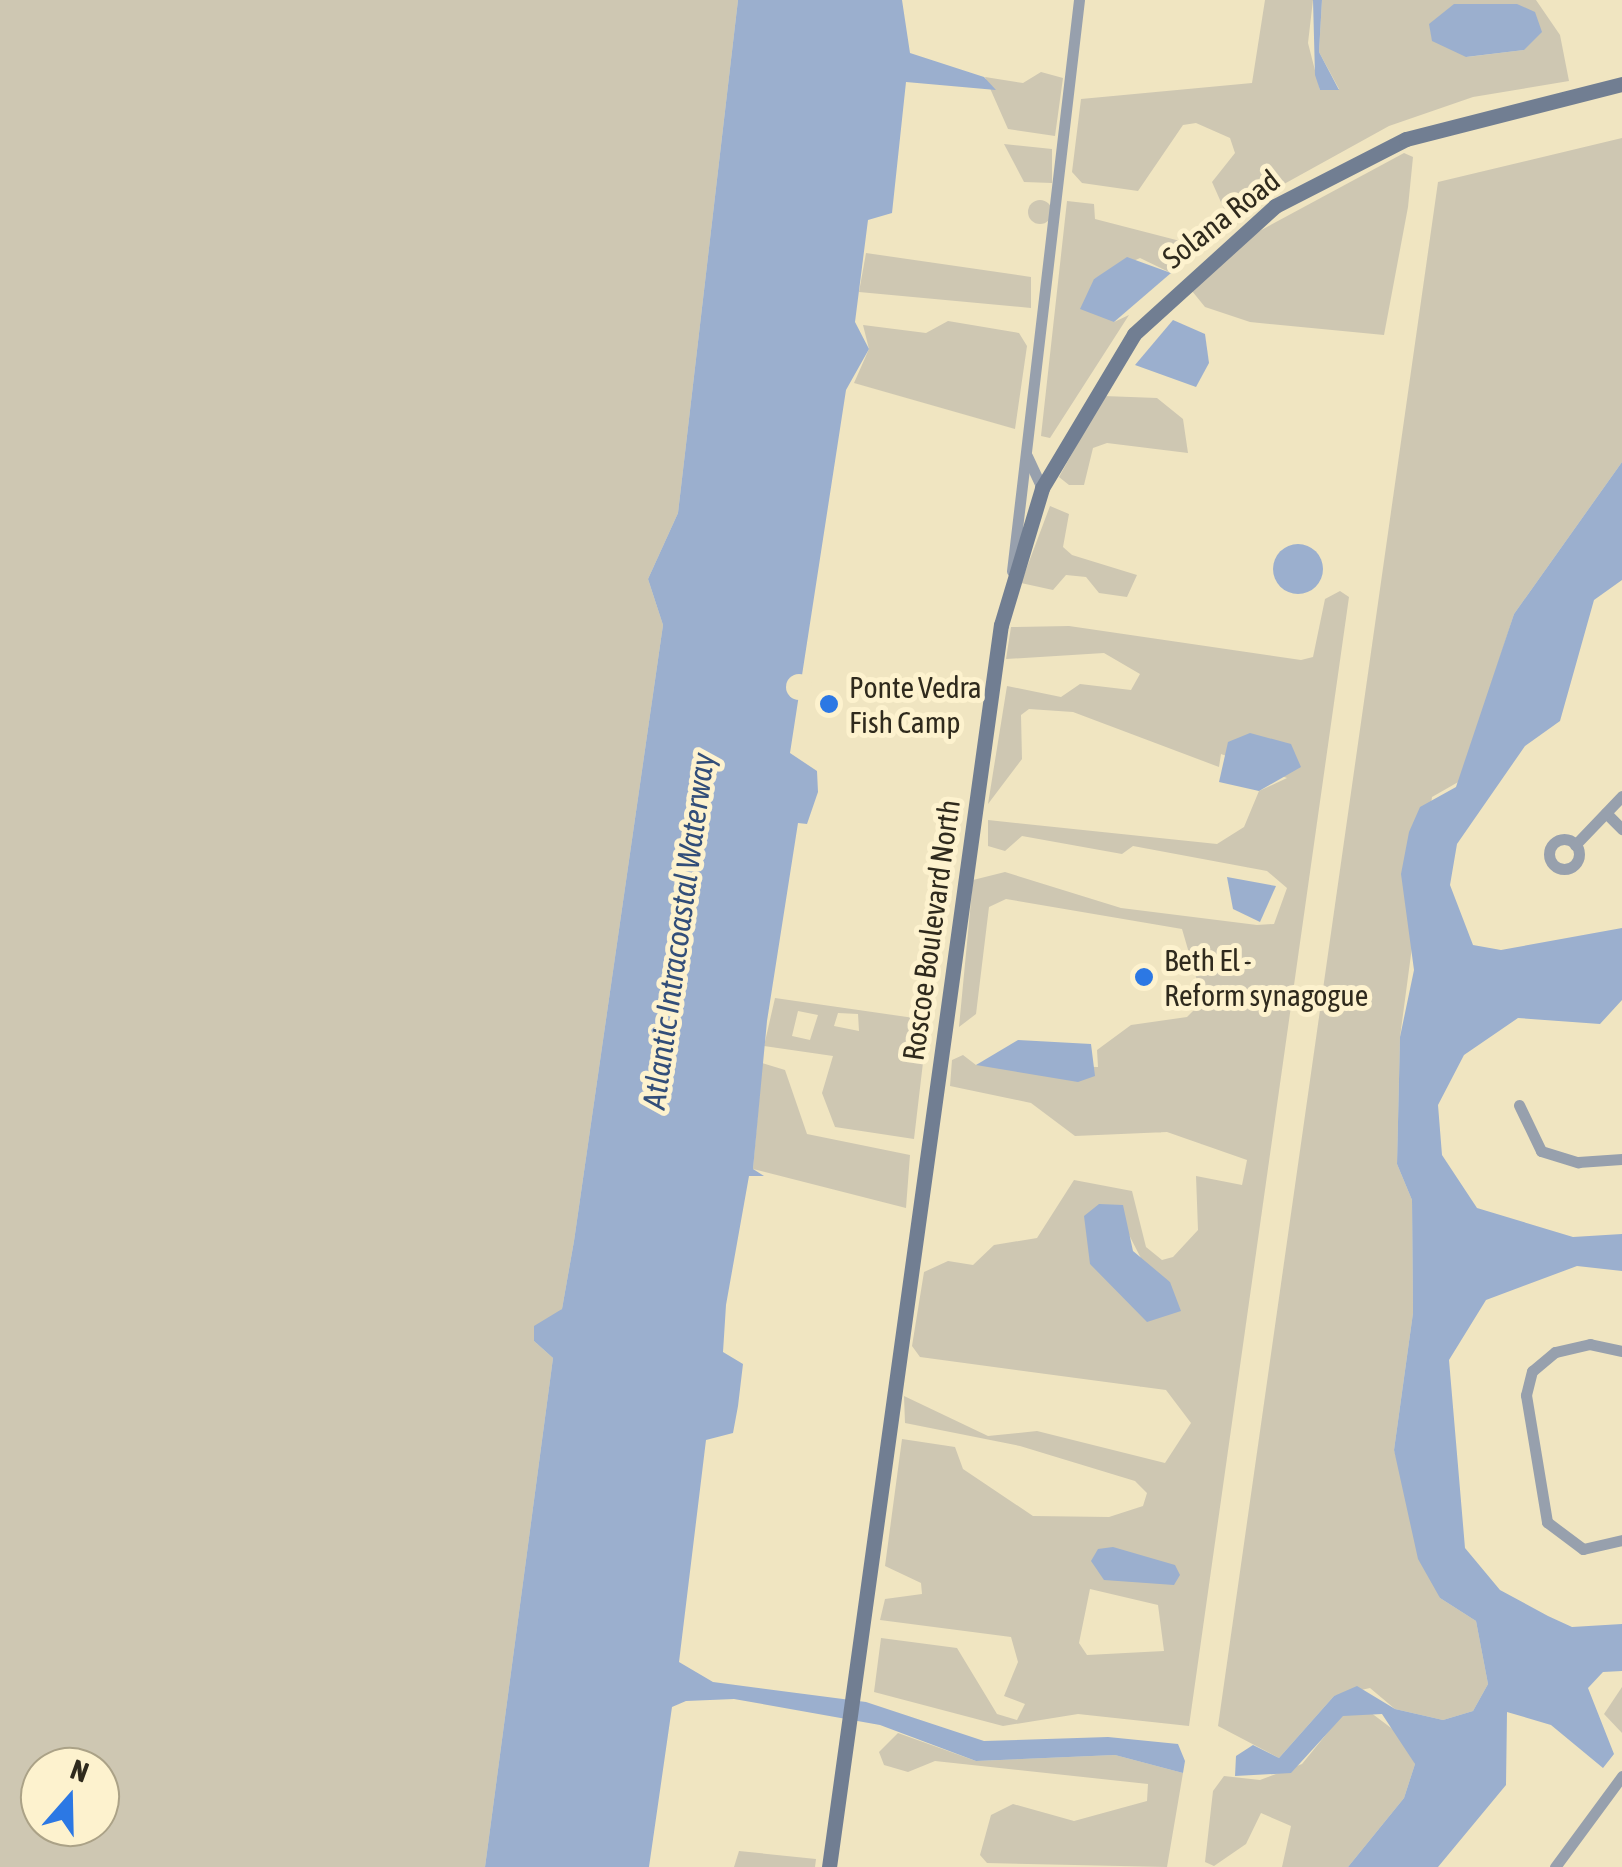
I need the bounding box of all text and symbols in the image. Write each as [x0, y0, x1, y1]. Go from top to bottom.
street label: Solana Road [1155, 162, 1287, 276]
place label: Ponte Vedra Fish Camp [849, 669, 982, 740]
marker: Ponte Vedra Fish Camp [818, 693, 840, 715]
water label: Atlantic Intracoastal Waterway [635, 751, 723, 1111]
street label: Roscoe Boulevard North [895, 797, 967, 1063]
place label: Beth El - Reform synagogue [1164, 942, 1368, 1012]
marker: Beth El - Reform synagogue [1133, 966, 1155, 988]
north arrow [20, 1747, 120, 1847]
text: N [66, 1753, 93, 1789]

